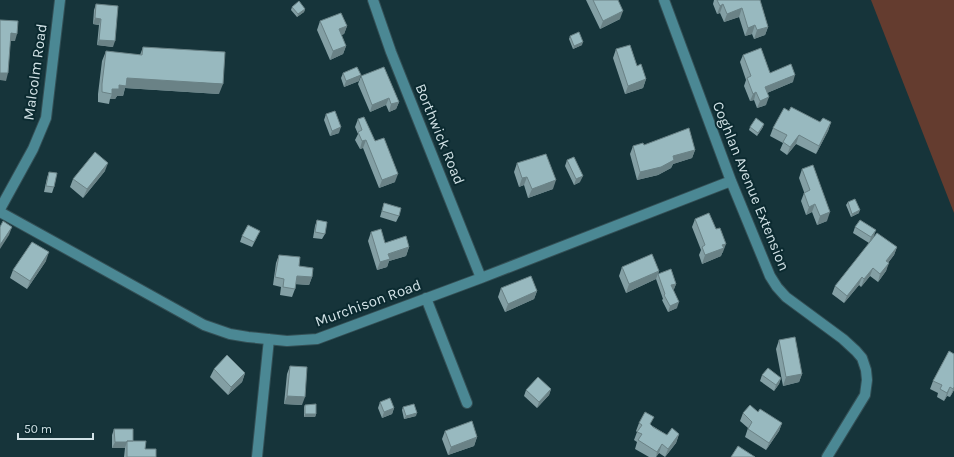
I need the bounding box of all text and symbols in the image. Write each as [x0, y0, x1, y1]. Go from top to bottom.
street label: Malcolm Road [19, 23, 51, 121]
street label: Borthwick Road [412, 81, 468, 187]
street label: Coghlan Avenue Extension [709, 99, 793, 273]
street label: Murchison Road [312, 275, 424, 331]
scale bar [18, 415, 93, 441]
text: 50 m [24, 422, 52, 436]

